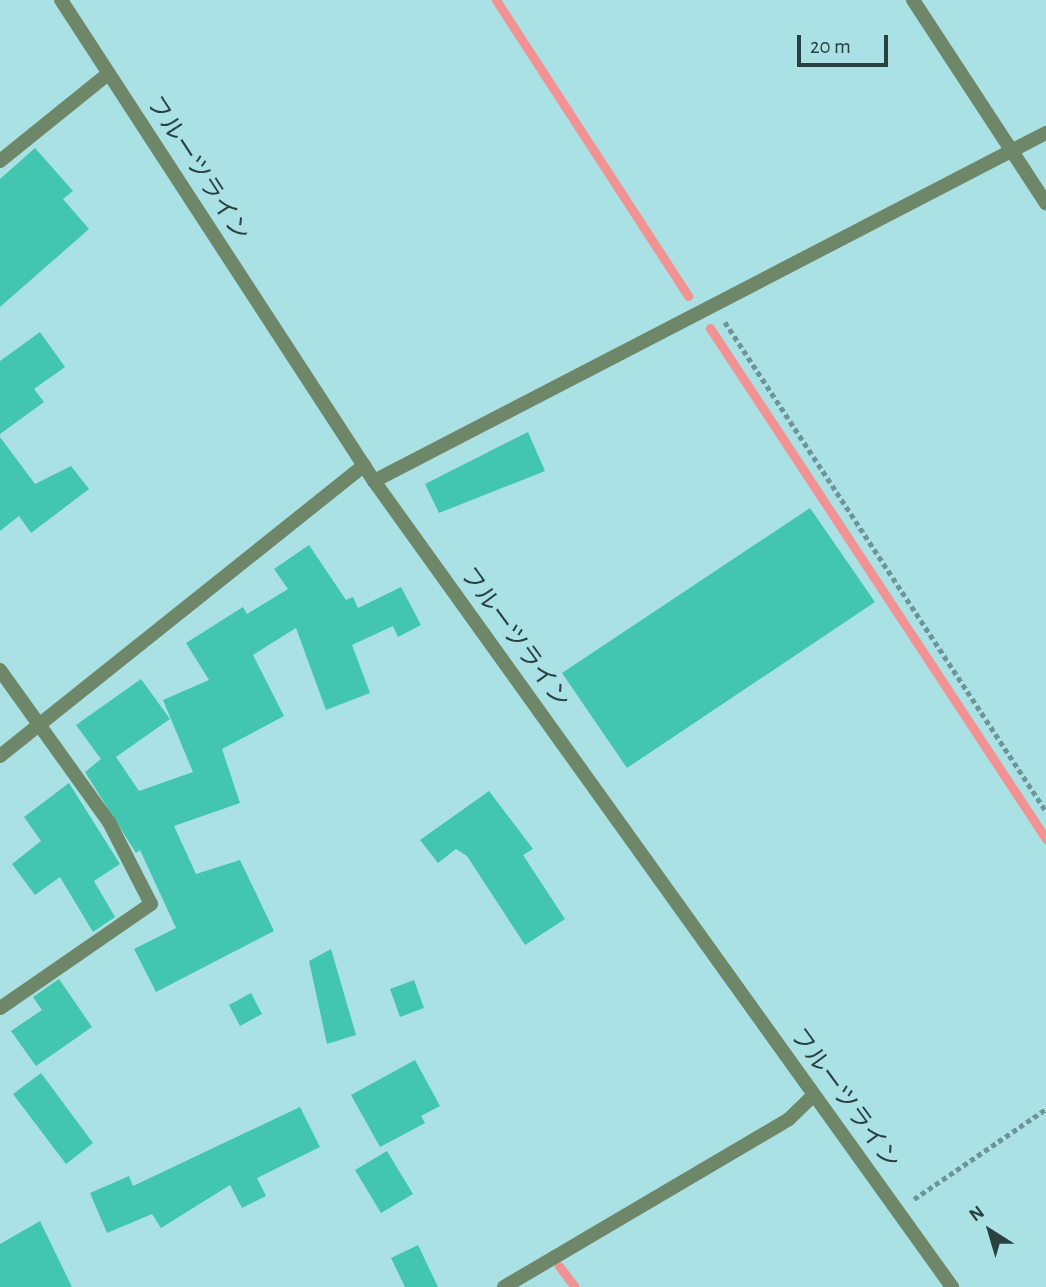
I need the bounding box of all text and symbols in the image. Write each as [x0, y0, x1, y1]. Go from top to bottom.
scale bar [801, 21, 892, 65]
text: 20 m [810, 36, 851, 57]
street label: フルーツライン [139, 91, 255, 247]
street label: フルーツライン [453, 562, 575, 714]
street label: フルーツライン [783, 1023, 905, 1175]
north arrow [955, 1196, 1025, 1266]
text: N [966, 1202, 988, 1225]

